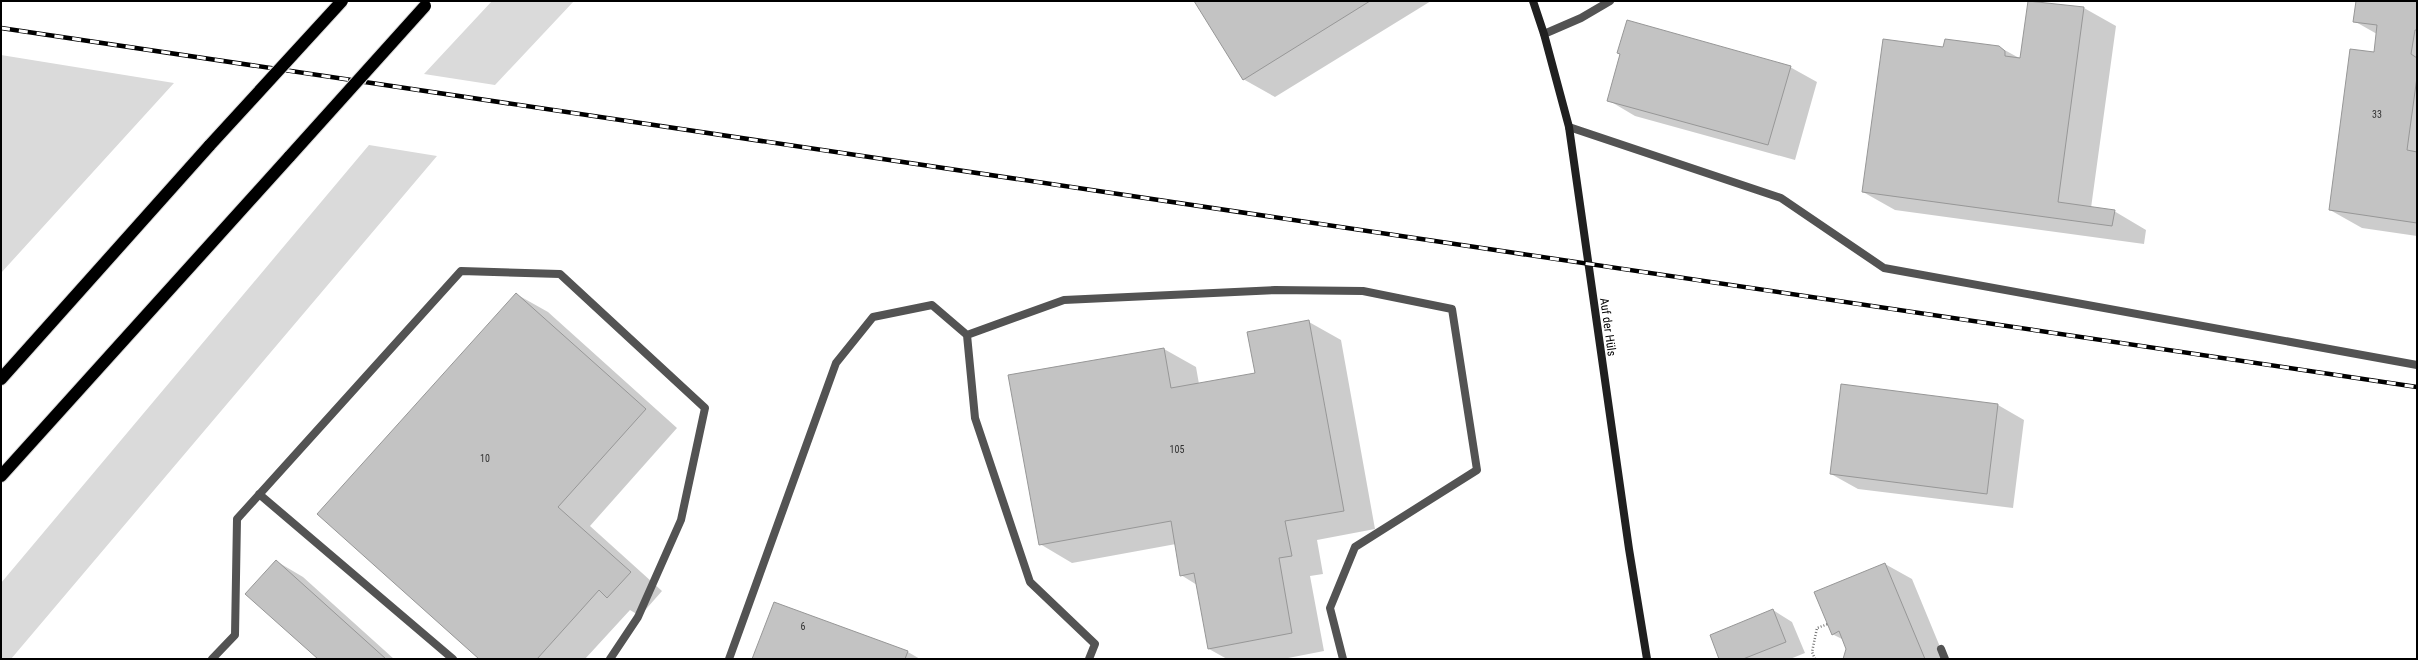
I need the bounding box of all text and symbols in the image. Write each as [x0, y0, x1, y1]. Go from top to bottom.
house number: 33 [2372, 109, 2382, 120]
street label: Auf der Hüls [1597, 297, 1619, 357]
house number: 105 [1170, 444, 1184, 455]
house number: 10 [480, 453, 490, 464]
house number: 6 [801, 621, 806, 632]

